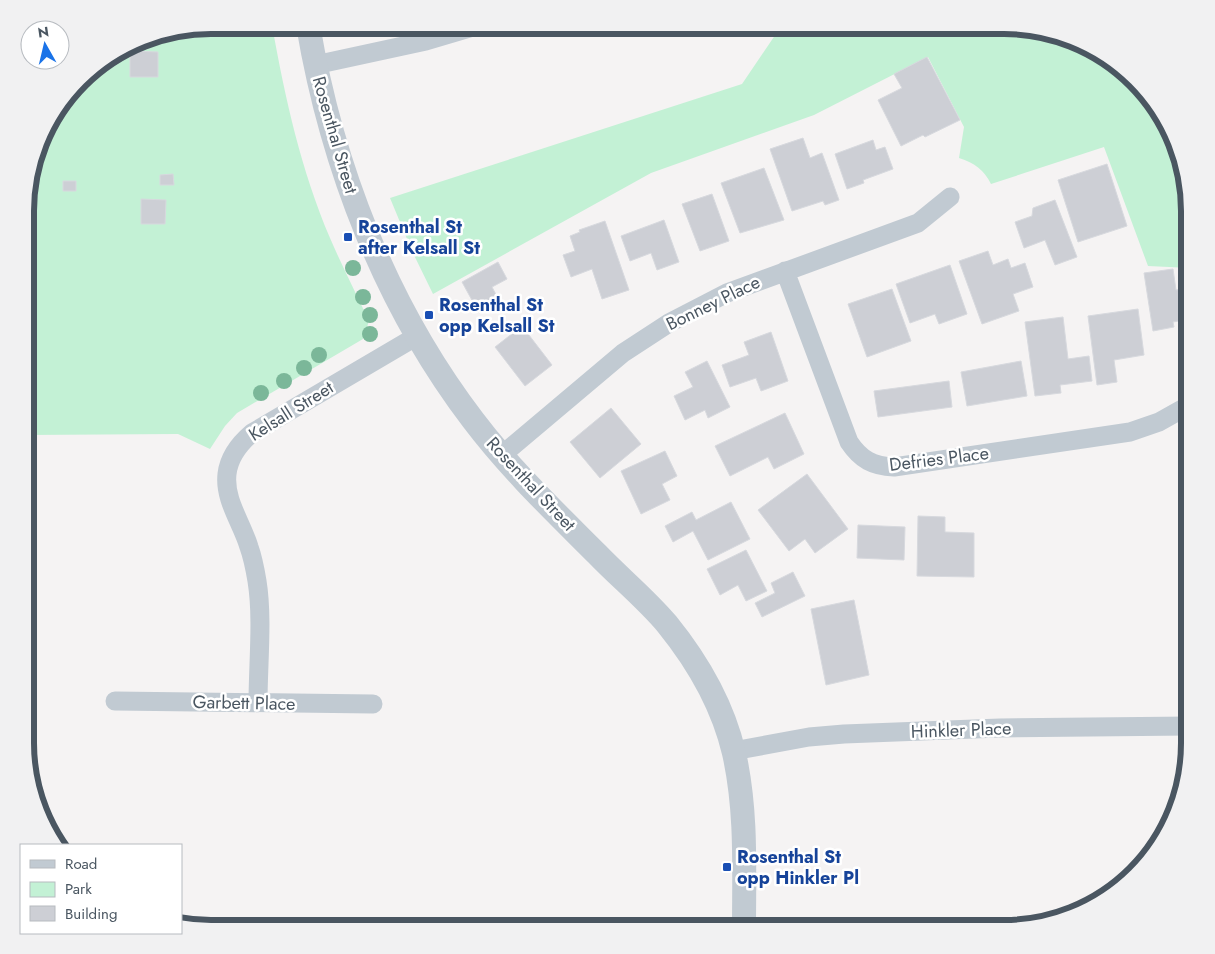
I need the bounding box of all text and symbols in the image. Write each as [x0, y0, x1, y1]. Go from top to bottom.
north arrow [20, 20, 70, 70]
text: N [36, 21, 50, 43]
street label: Rosenthal Street [306, 73, 364, 197]
place label: Rosenthal St after Kelsall St [358, 214, 480, 261]
marker: Rosenthal St after Kelsall St [342, 231, 354, 243]
street label: Bonney Place [662, 269, 764, 337]
place label: Rosenthal St opp Kelsall St [439, 292, 555, 339]
marker: Rosenthal St opp Kelsall St [423, 309, 435, 321]
street label: Kelsall Street [244, 374, 339, 447]
street label: Rosenthal Street [480, 431, 582, 538]
street label: Defries Place [888, 440, 990, 478]
street label: Garbett Place [192, 689, 296, 717]
street label: Hinkler Place [910, 715, 1012, 745]
legend [20, 844, 182, 934]
place label: Rosenthal St opp Hinkler Pl [737, 844, 859, 891]
text: Road [65, 853, 97, 875]
marker: Rosenthal St opp Hinkler Pl [721, 861, 733, 873]
text: Park [65, 878, 92, 900]
text: Building [65, 903, 117, 925]

